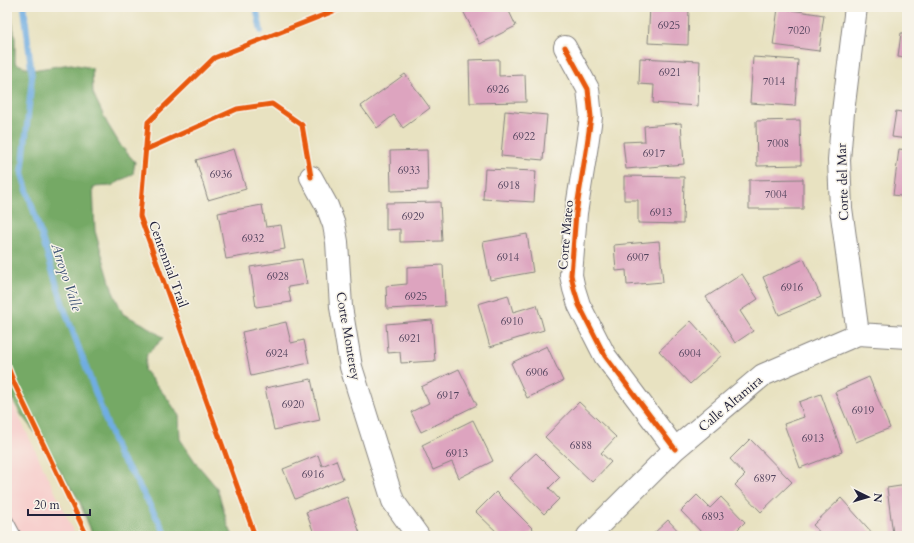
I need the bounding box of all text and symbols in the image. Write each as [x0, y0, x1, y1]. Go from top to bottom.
house number: 6925 [658, 18, 680, 33]
house number: 7020 [788, 23, 811, 38]
house number: 6921 [659, 65, 681, 80]
house number: 7014 [763, 74, 786, 89]
house number: 6926 [487, 82, 510, 97]
house number: 6922 [513, 129, 536, 144]
house number: 7008 [767, 136, 789, 151]
street label: Corte del Mar [833, 143, 853, 221]
house number: 6917 [643, 146, 666, 161]
house number: 6933 [398, 163, 421, 178]
house number: 6936 [210, 167, 233, 182]
house number: 6918 [498, 178, 520, 193]
house number: 7004 [765, 187, 788, 202]
street label: Corte Mateo [554, 199, 578, 271]
house number: 6913 [650, 205, 673, 220]
house number: 6929 [402, 209, 425, 224]
street label: Centennial Trail [144, 219, 192, 311]
house number: 6932 [242, 231, 265, 246]
water label: Arroyo Valle [46, 240, 87, 314]
house number: 6914 [497, 250, 520, 265]
house number: 6907 [627, 250, 650, 265]
house number: 6928 [267, 269, 289, 284]
house number: 6916 [781, 280, 804, 295]
house number: 6925 [405, 289, 427, 304]
street label: Corte Monterey [331, 291, 365, 382]
house number: 6910 [501, 314, 524, 329]
house number: 6921 [399, 331, 421, 346]
house number: 6924 [266, 346, 289, 361]
house number: 6904 [679, 346, 702, 361]
house number: 6906 [526, 365, 549, 380]
street label: Calle Altamira [695, 371, 767, 436]
house number: 6917 [437, 388, 460, 403]
house number: 6920 [282, 397, 305, 412]
house number: 6919 [852, 403, 875, 418]
house number: 6913 [802, 431, 825, 446]
house number: 6888 [570, 438, 592, 453]
house number: 6913 [446, 446, 469, 461]
house number: 6916 [302, 467, 325, 482]
house number: 6897 [754, 471, 777, 486]
north arrow [848, 477, 888, 517]
scale bar [28, 491, 90, 517]
text: N [870, 492, 885, 504]
text: 20 m [34, 497, 61, 513]
house number: 6893 [702, 509, 725, 524]

